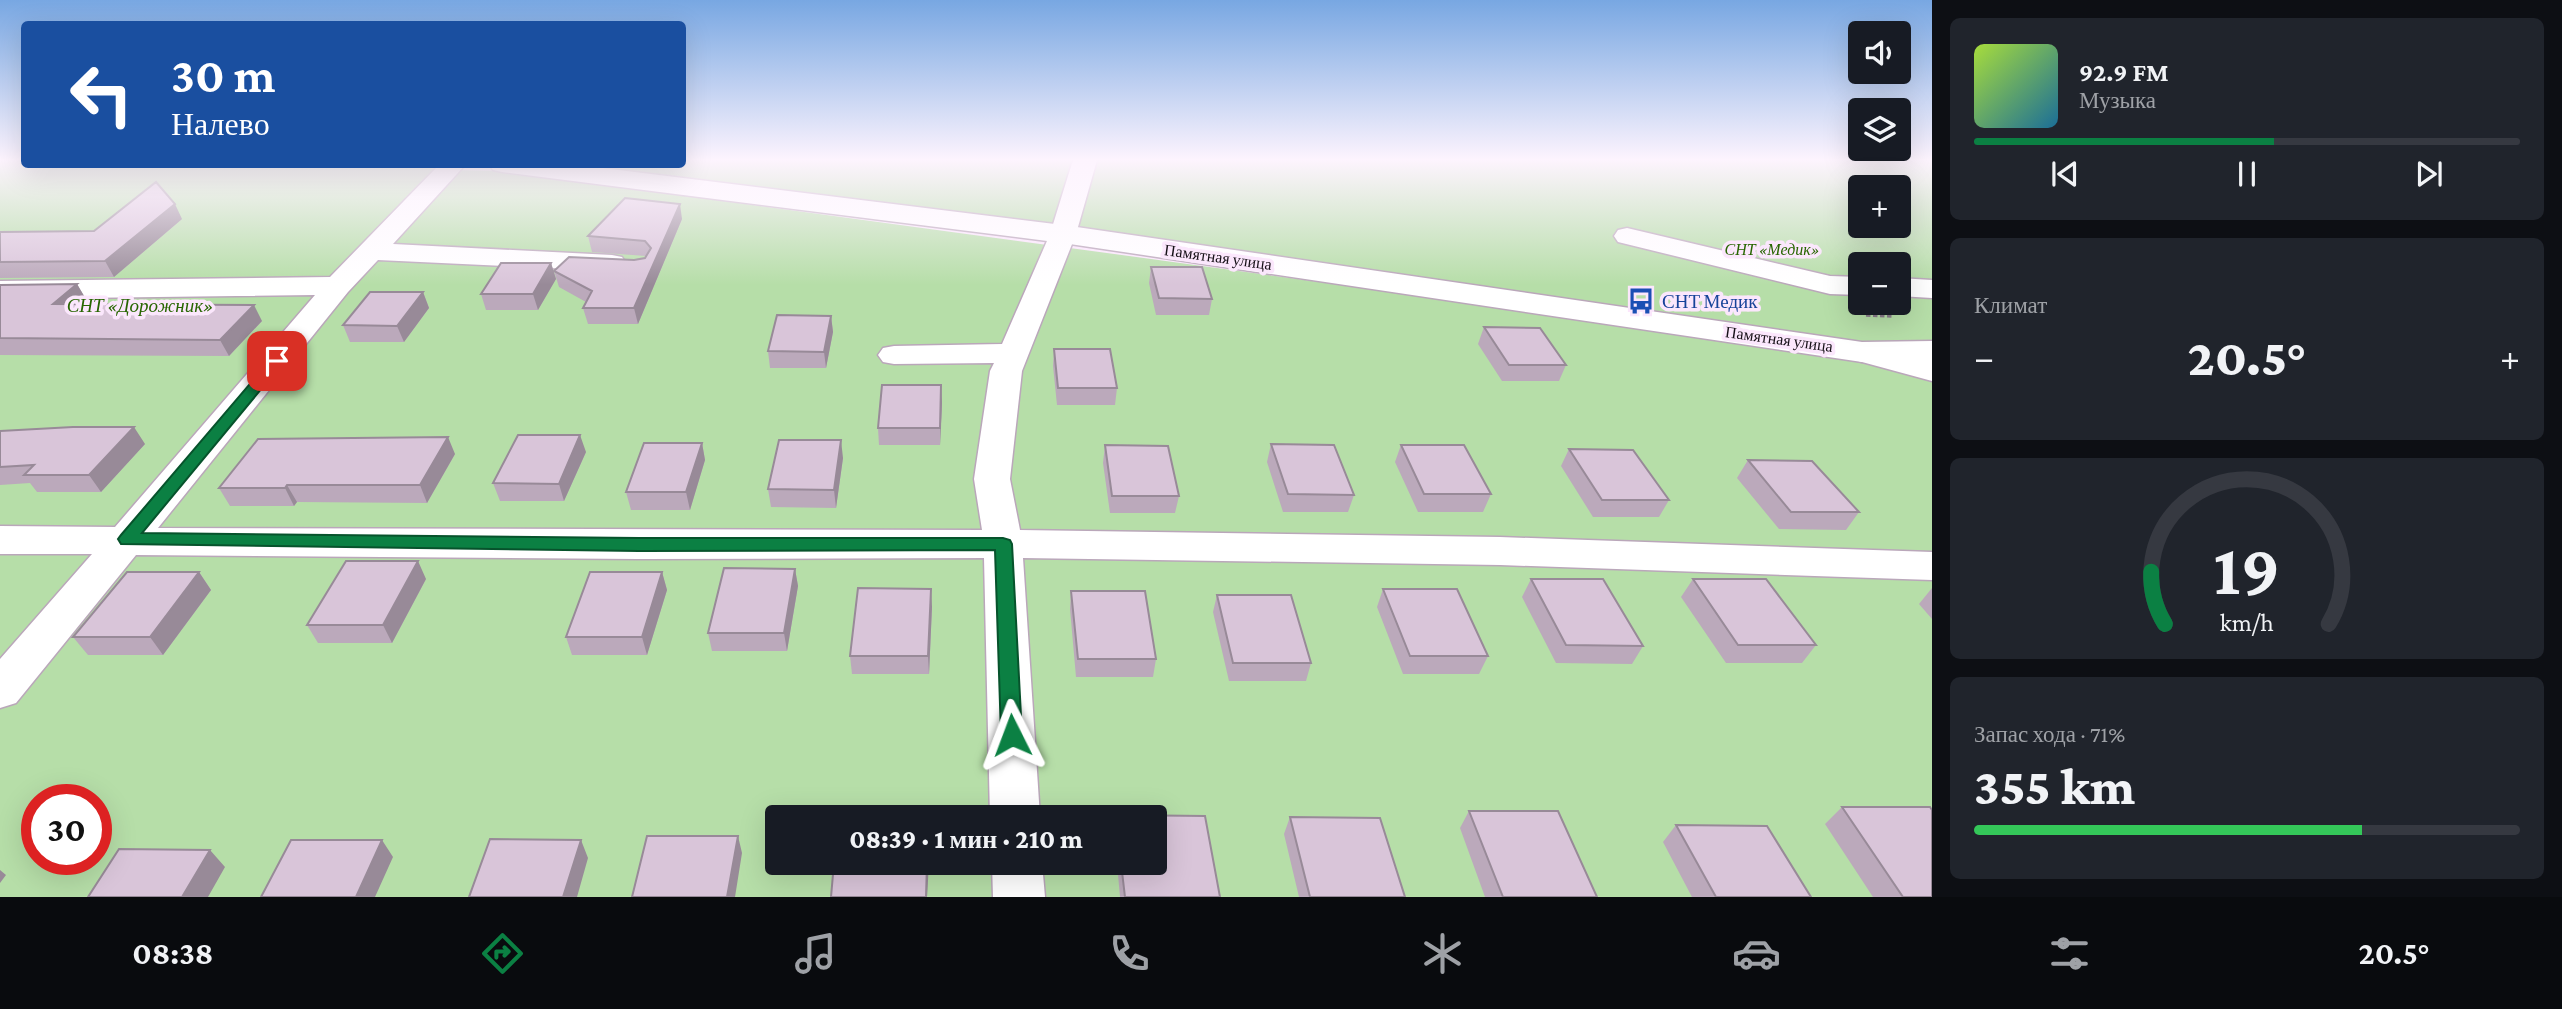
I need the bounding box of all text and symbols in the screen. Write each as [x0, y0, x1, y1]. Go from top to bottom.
map controls [1848, 21, 1911, 315]
button: sound [1848, 21, 1911, 84]
text: 30 m [171, 48, 276, 103]
icon: left [56, 49, 147, 140]
text: 92.9 FM [2079, 58, 2169, 87]
text: Музыка [2079, 87, 2156, 113]
button: layers [1848, 98, 1911, 161]
text: Налево [171, 106, 270, 142]
icon: previous [2046, 155, 2084, 193]
icon: pause [2228, 155, 2266, 193]
icon: next [2410, 155, 2448, 193]
button: + [1848, 175, 1911, 238]
street label: Памятная улица [1163, 241, 1273, 274]
park label: СНТ «Медик» [1725, 241, 1819, 258]
button: − [1848, 252, 1911, 315]
bus stop icon: СНТ Медик [1626, 286, 1656, 316]
place label: СНТ Медик [1662, 291, 1758, 312]
text: Климат [1974, 292, 2047, 318]
park label: СНТ «Дорожник» [67, 295, 213, 316]
street label: Памятная улица [1724, 323, 1834, 356]
text: 20.5° [2187, 328, 2307, 386]
pin [247, 331, 307, 391]
text: − [1974, 336, 1994, 378]
text: + [2500, 336, 2520, 378]
icon: arrive [258, 342, 296, 380]
text: 19 [2214, 530, 2280, 611]
text: km/h [2220, 609, 2274, 636]
position arrow [975, 698, 1049, 772]
text: Запас хода · 71% [1974, 721, 2125, 747]
text: 355 km [1974, 757, 2135, 815]
speed limit sign: 30 [21, 784, 112, 875]
text: 08:39 · 1 мин · 210 m [849, 825, 1083, 854]
icon: directions [478, 929, 527, 978]
icon: music [791, 929, 840, 978]
icon: phone [1105, 929, 1154, 978]
icon: climate [1418, 929, 1467, 978]
icon: car [1732, 929, 1781, 978]
icon: filters [2045, 929, 2094, 978]
text: 08:38 [132, 935, 213, 971]
text: 20.5° [2358, 935, 2430, 971]

